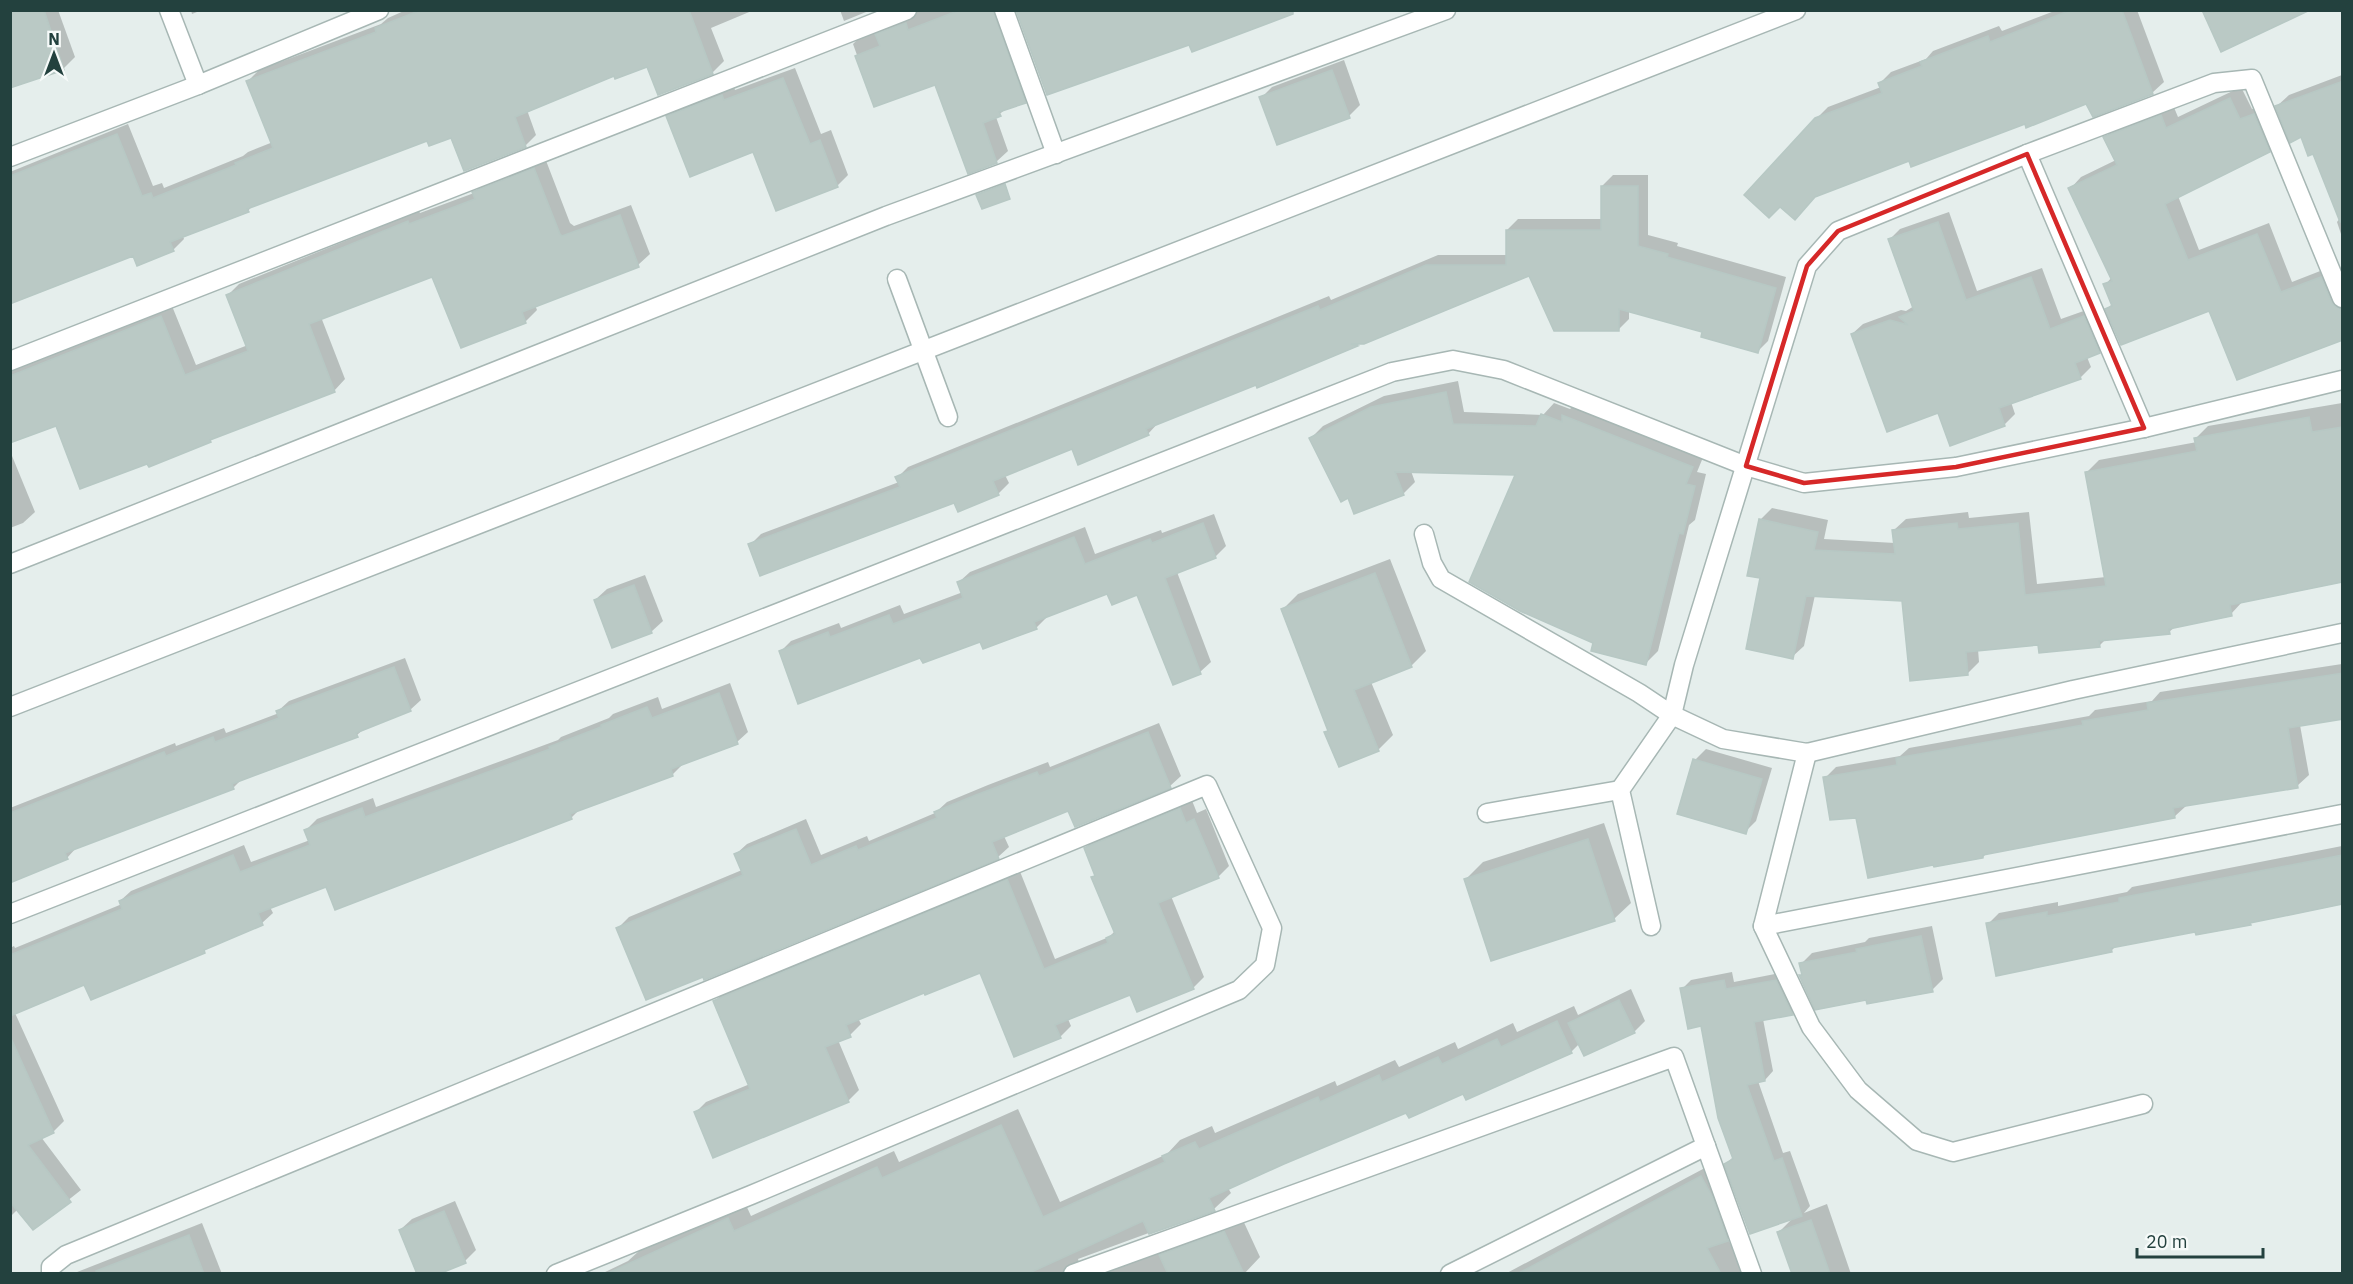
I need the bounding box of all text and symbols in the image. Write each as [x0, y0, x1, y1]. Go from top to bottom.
north arrow [24, 24, 84, 84]
text: N [48, 29, 60, 49]
scale bar [2137, 1221, 2263, 1259]
text: 20 m [2146, 1230, 2188, 1253]

